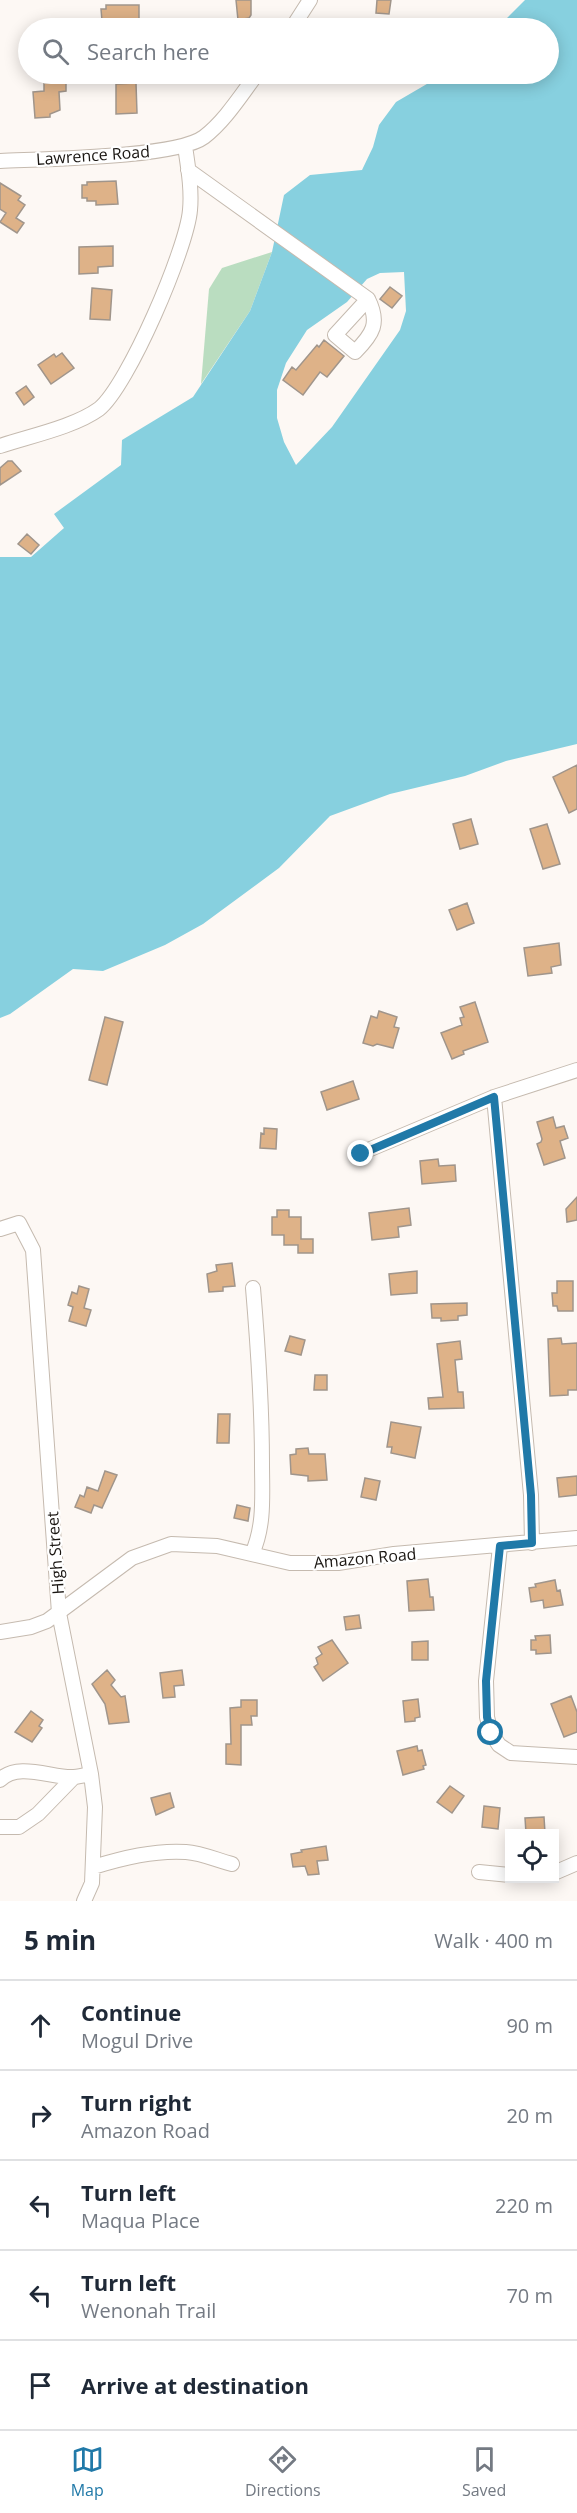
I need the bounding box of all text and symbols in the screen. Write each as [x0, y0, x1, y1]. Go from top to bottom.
search box [18, 18, 559, 84]
icon: search [39, 35, 72, 68]
text: Search here [87, 36, 210, 66]
street label: Lawrence Road [35, 140, 151, 170]
route end [347, 1140, 373, 1166]
street label: High Street [41, 1510, 69, 1595]
street label: Amazon Road [313, 1543, 417, 1573]
route start [477, 1719, 503, 1745]
map controls [505, 1829, 559, 1883]
button: locate [505, 1829, 559, 1883]
text: 5 min [24, 1922, 96, 1958]
text: Walk · 400 m [434, 1927, 553, 1954]
text: Continue [81, 1997, 181, 2027]
icon: ahead [24, 2009, 57, 2042]
text: 90 m [506, 2012, 553, 2039]
text: Mogul Drive [81, 2027, 193, 2054]
text: Turn right [81, 2087, 192, 2117]
icon: right [24, 2099, 57, 2132]
text: 20 m [506, 2102, 553, 2129]
text: Amazon Road [81, 2117, 210, 2144]
text: Turn left [81, 2177, 176, 2207]
icon: left [24, 2189, 57, 2222]
text: 220 m [495, 2192, 553, 2219]
text: Maqua Place [81, 2207, 200, 2234]
text: Turn left [81, 2267, 176, 2297]
icon: left [24, 2279, 57, 2312]
text: 70 m [506, 2282, 553, 2309]
text: Wenonah Trail [81, 2297, 216, 2324]
icon: arrive [24, 2369, 57, 2402]
text: Arrive at destination [81, 2370, 309, 2400]
tab: Map [71, 2443, 104, 2501]
tab: Directions [245, 2443, 321, 2501]
tab: Saved [462, 2443, 506, 2501]

